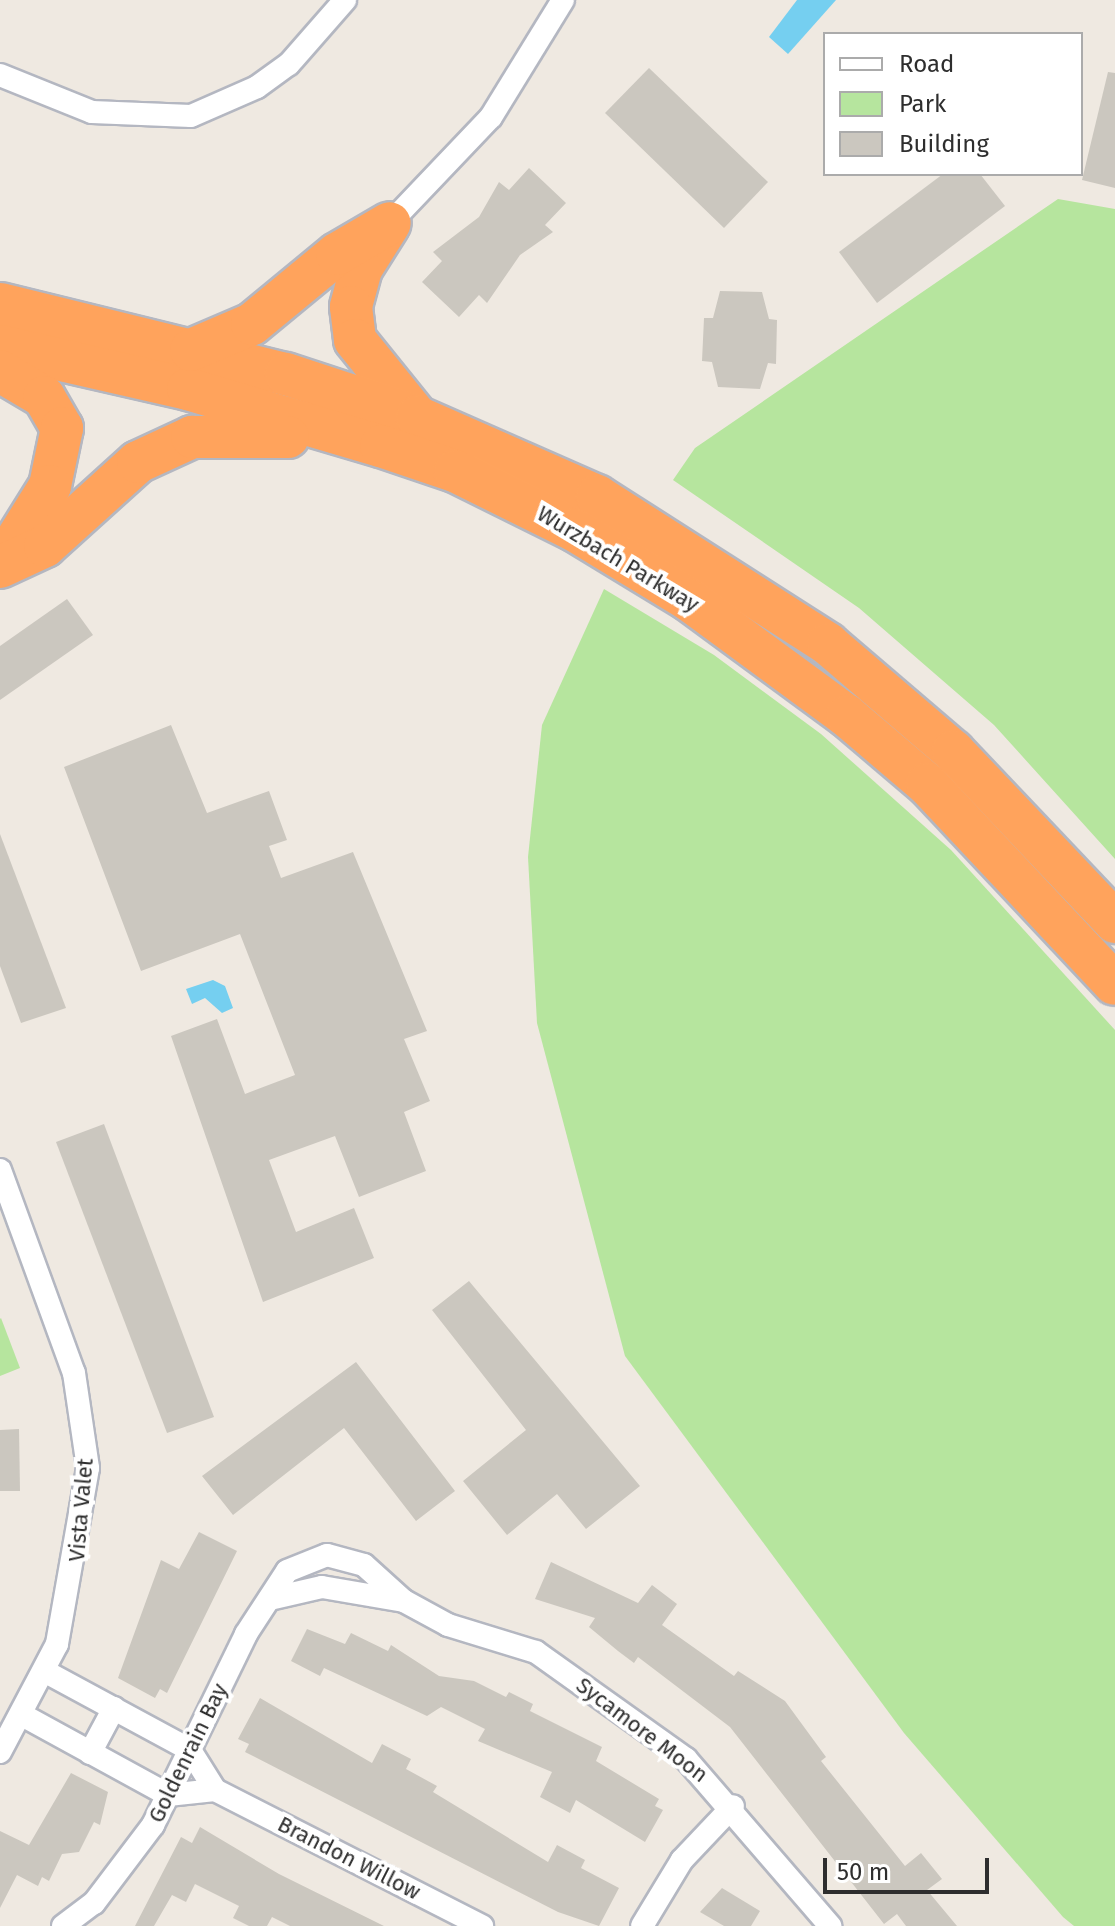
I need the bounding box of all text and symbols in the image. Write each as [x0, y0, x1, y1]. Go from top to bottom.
legend [823, 32, 1083, 176]
text: Road [899, 50, 954, 78]
text: Park [899, 90, 946, 118]
text: Building [899, 130, 989, 158]
street label: Wurzbach Parkway [532, 500, 704, 618]
street label: Vista Valet [63, 1457, 99, 1563]
street label: Sycamore Moon [571, 1672, 713, 1788]
street label: Goldenrain Bay [143, 1679, 233, 1827]
street label: Brandon Willow [273, 1811, 425, 1905]
scale bar [827, 1842, 993, 1892]
text: 50 m [837, 1858, 889, 1886]

